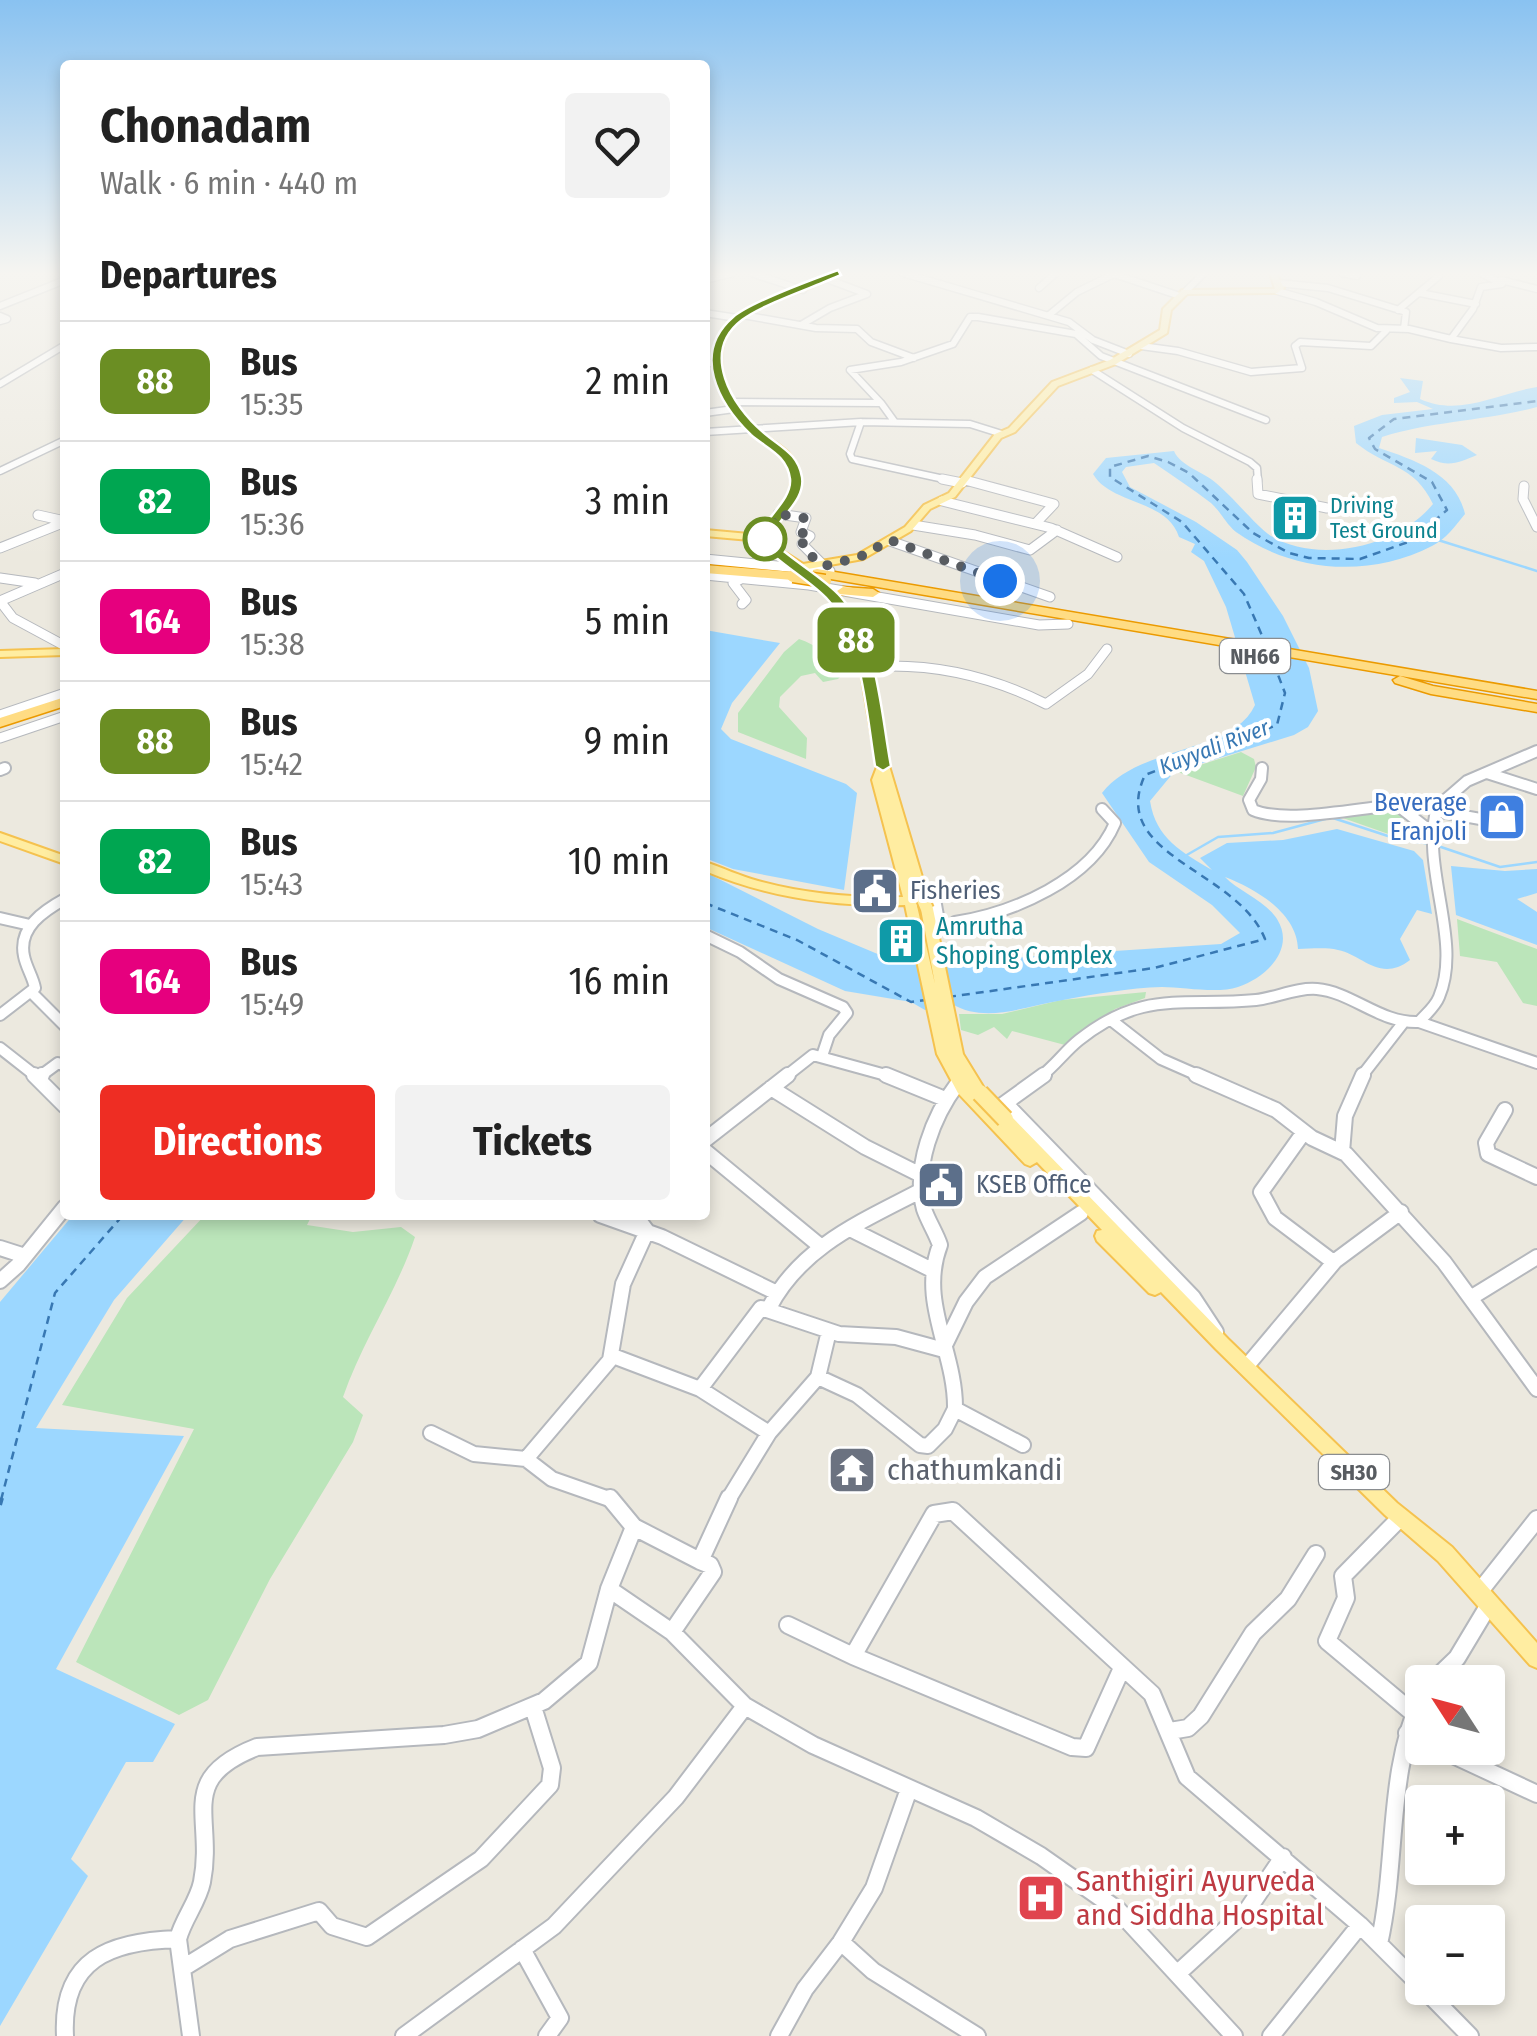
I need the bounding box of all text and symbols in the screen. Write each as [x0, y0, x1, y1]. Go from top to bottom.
button: heart [565, 93, 670, 198]
text: Chonadam [100, 97, 311, 155]
text: Walk · 6 min · 440 m [100, 164, 358, 202]
text: Departures [100, 252, 277, 298]
text: Bus [240, 339, 298, 385]
text: 2 min [585, 358, 670, 404]
text: 88 [137, 360, 173, 402]
text: 15:35 [240, 385, 303, 423]
text: Bus [240, 459, 298, 505]
text: 3 min [585, 478, 670, 524]
text: 82 [138, 480, 172, 522]
building icon: Driving Test Ground [1269, 492, 1321, 544]
place label: Driving Test Ground [1330, 492, 1438, 544]
text: 15:36 [240, 505, 305, 543]
unlabelled marker [744, 518, 786, 560]
your location [975, 556, 1025, 606]
text: Bus [240, 579, 298, 625]
text: 5 min [585, 598, 670, 644]
text: 164 [129, 600, 181, 642]
line badge: 88 [811, 608, 901, 672]
text: 88 [838, 619, 874, 661]
text: 15:38 [240, 625, 305, 663]
road number: NH66 [1220, 639, 1290, 673]
text: Bus [240, 699, 298, 745]
water label: Kuyyali River [1155, 713, 1274, 780]
text: 9 min [584, 718, 670, 764]
text: 88 [137, 720, 173, 762]
text: 15:42 [240, 745, 303, 783]
place label: Beverage Eranjoli [1374, 788, 1467, 847]
shop icon: Beverage Eranjoli [1476, 791, 1528, 843]
text: Bus [240, 819, 298, 865]
text: 10 min [568, 838, 670, 884]
text: 82 [138, 840, 172, 882]
text: 15:43 [240, 865, 303, 903]
public building icon: Fisheries [849, 865, 901, 917]
place label: Fisheries [910, 876, 1001, 906]
place label: Amrutha Shoping Complex [936, 912, 1113, 971]
building icon: Amrutha Shoping Complex [875, 915, 927, 967]
text: Bus [240, 939, 298, 985]
text: 16 min [569, 958, 670, 1004]
text: 164 [129, 960, 181, 1002]
text: 15:49 [240, 985, 304, 1023]
button: Directions [100, 1085, 375, 1200]
button: Tickets [395, 1085, 670, 1200]
public building icon: KSEB Office [915, 1159, 967, 1211]
place label: KSEB Office [976, 1170, 1092, 1200]
temple icon: chathumkandi [826, 1444, 878, 1496]
place label: chathumkandi [887, 1452, 1062, 1488]
road number: SH30 [1319, 1455, 1389, 1489]
north arrow [1405, 1665, 1505, 1765]
map controls [1405, 1665, 1505, 2005]
button: + [1405, 1785, 1505, 1885]
place label: Santhigiri Ayurveda and Siddha Hospital [1076, 1863, 1324, 1933]
hospital icon: Santhigiri Ayurveda and Siddha Hospital [1015, 1872, 1067, 1924]
button: − [1405, 1905, 1505, 2005]

